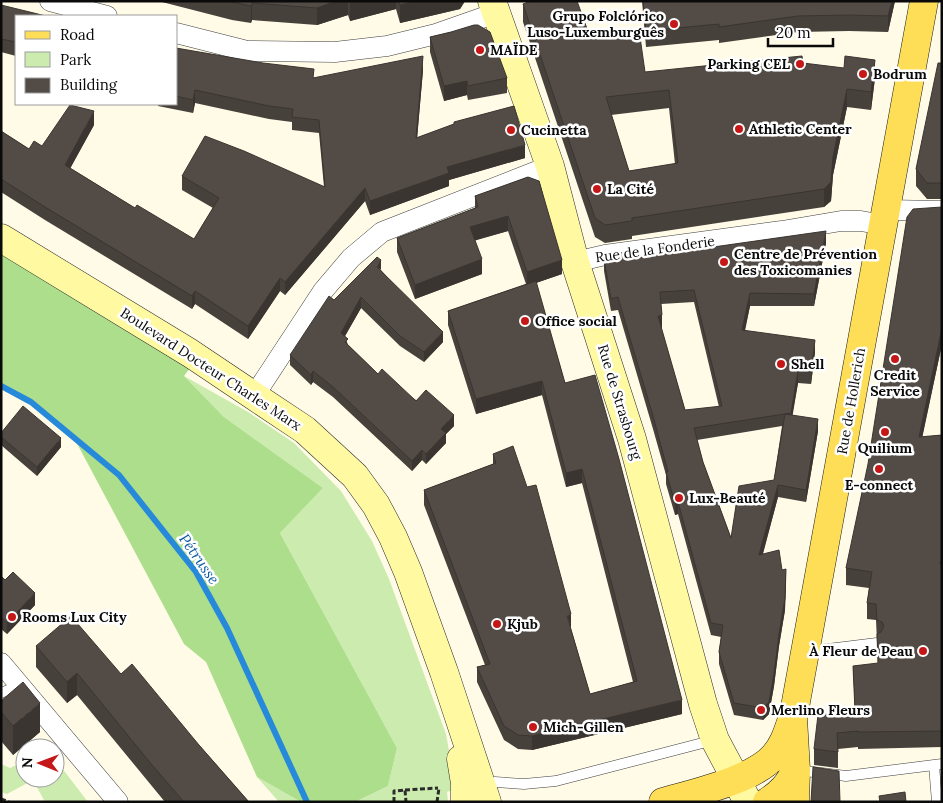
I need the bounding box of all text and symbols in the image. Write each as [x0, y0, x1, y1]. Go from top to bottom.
place label: Grupo Folclórico Luso-Luxemburguês [527, 7, 664, 41]
legend [15, 15, 178, 105]
scale bar [768, 15, 833, 47]
marker: Grupo Folclórico Luso-Luxemburguês [668, 18, 680, 30]
text: 20 m [776, 23, 811, 42]
text: Road [60, 25, 95, 44]
place label: MAÏDE [490, 41, 538, 59]
marker: MAÏDE [474, 44, 486, 56]
text: Park [60, 50, 91, 69]
place label: Parking CEL [707, 55, 791, 73]
marker: Parking CEL [794, 58, 806, 70]
place label: Bodrum [873, 65, 927, 83]
marker: Bodrum [857, 68, 869, 80]
text: Building [60, 75, 118, 94]
place label: Athletic Center [749, 120, 852, 138]
place label: Cucinetta [521, 121, 587, 139]
marker: Athletic Center [733, 123, 745, 135]
marker: Cucinetta [505, 124, 517, 136]
place label: La Cité [607, 180, 654, 198]
marker: La Cité [591, 183, 603, 195]
street label: Rue de la Fonderie [594, 232, 716, 266]
place label: Centre de Prévention des Toxicomanies [734, 245, 877, 279]
marker: Centre de Prévention des Toxicomanies [718, 256, 730, 268]
street label: Boulevard Docteur Charles Marx [117, 304, 305, 435]
place label: Office social [535, 312, 618, 330]
marker: Office social [519, 315, 531, 327]
street label: Rue de Strasbourg [594, 342, 646, 462]
street label: Rue de Hollerich [833, 346, 869, 456]
marker: Credit Service [889, 353, 901, 365]
place label: Shell [791, 355, 825, 373]
marker: Shell [775, 358, 787, 370]
place label: Credit Service [870, 366, 920, 400]
marker: Quilium [879, 426, 891, 438]
place label: Quilium [858, 439, 912, 457]
marker: E-connect [873, 463, 885, 475]
place label: E-connect [845, 476, 914, 494]
place label: Lux-Beauté [689, 489, 766, 507]
marker: Lux-Beauté [673, 492, 685, 504]
water label: Pétrusse [175, 530, 224, 588]
place label: Rooms Lux City [22, 608, 127, 626]
marker: Rooms Lux City [6, 611, 18, 623]
place label: Kjub [507, 615, 538, 633]
marker: Kjub [491, 618, 503, 630]
place label: À Fleur de Peau [809, 642, 913, 660]
marker: À Fleur de Peau [917, 645, 929, 657]
place label: Merlino Fleurs [771, 701, 870, 719]
marker: Merlino Fleurs [755, 704, 767, 716]
place label: Mich-Gillen [543, 718, 624, 736]
marker: Mich-Gillen [527, 721, 539, 733]
north arrow [15, 738, 65, 788]
text: N [18, 757, 36, 768]

